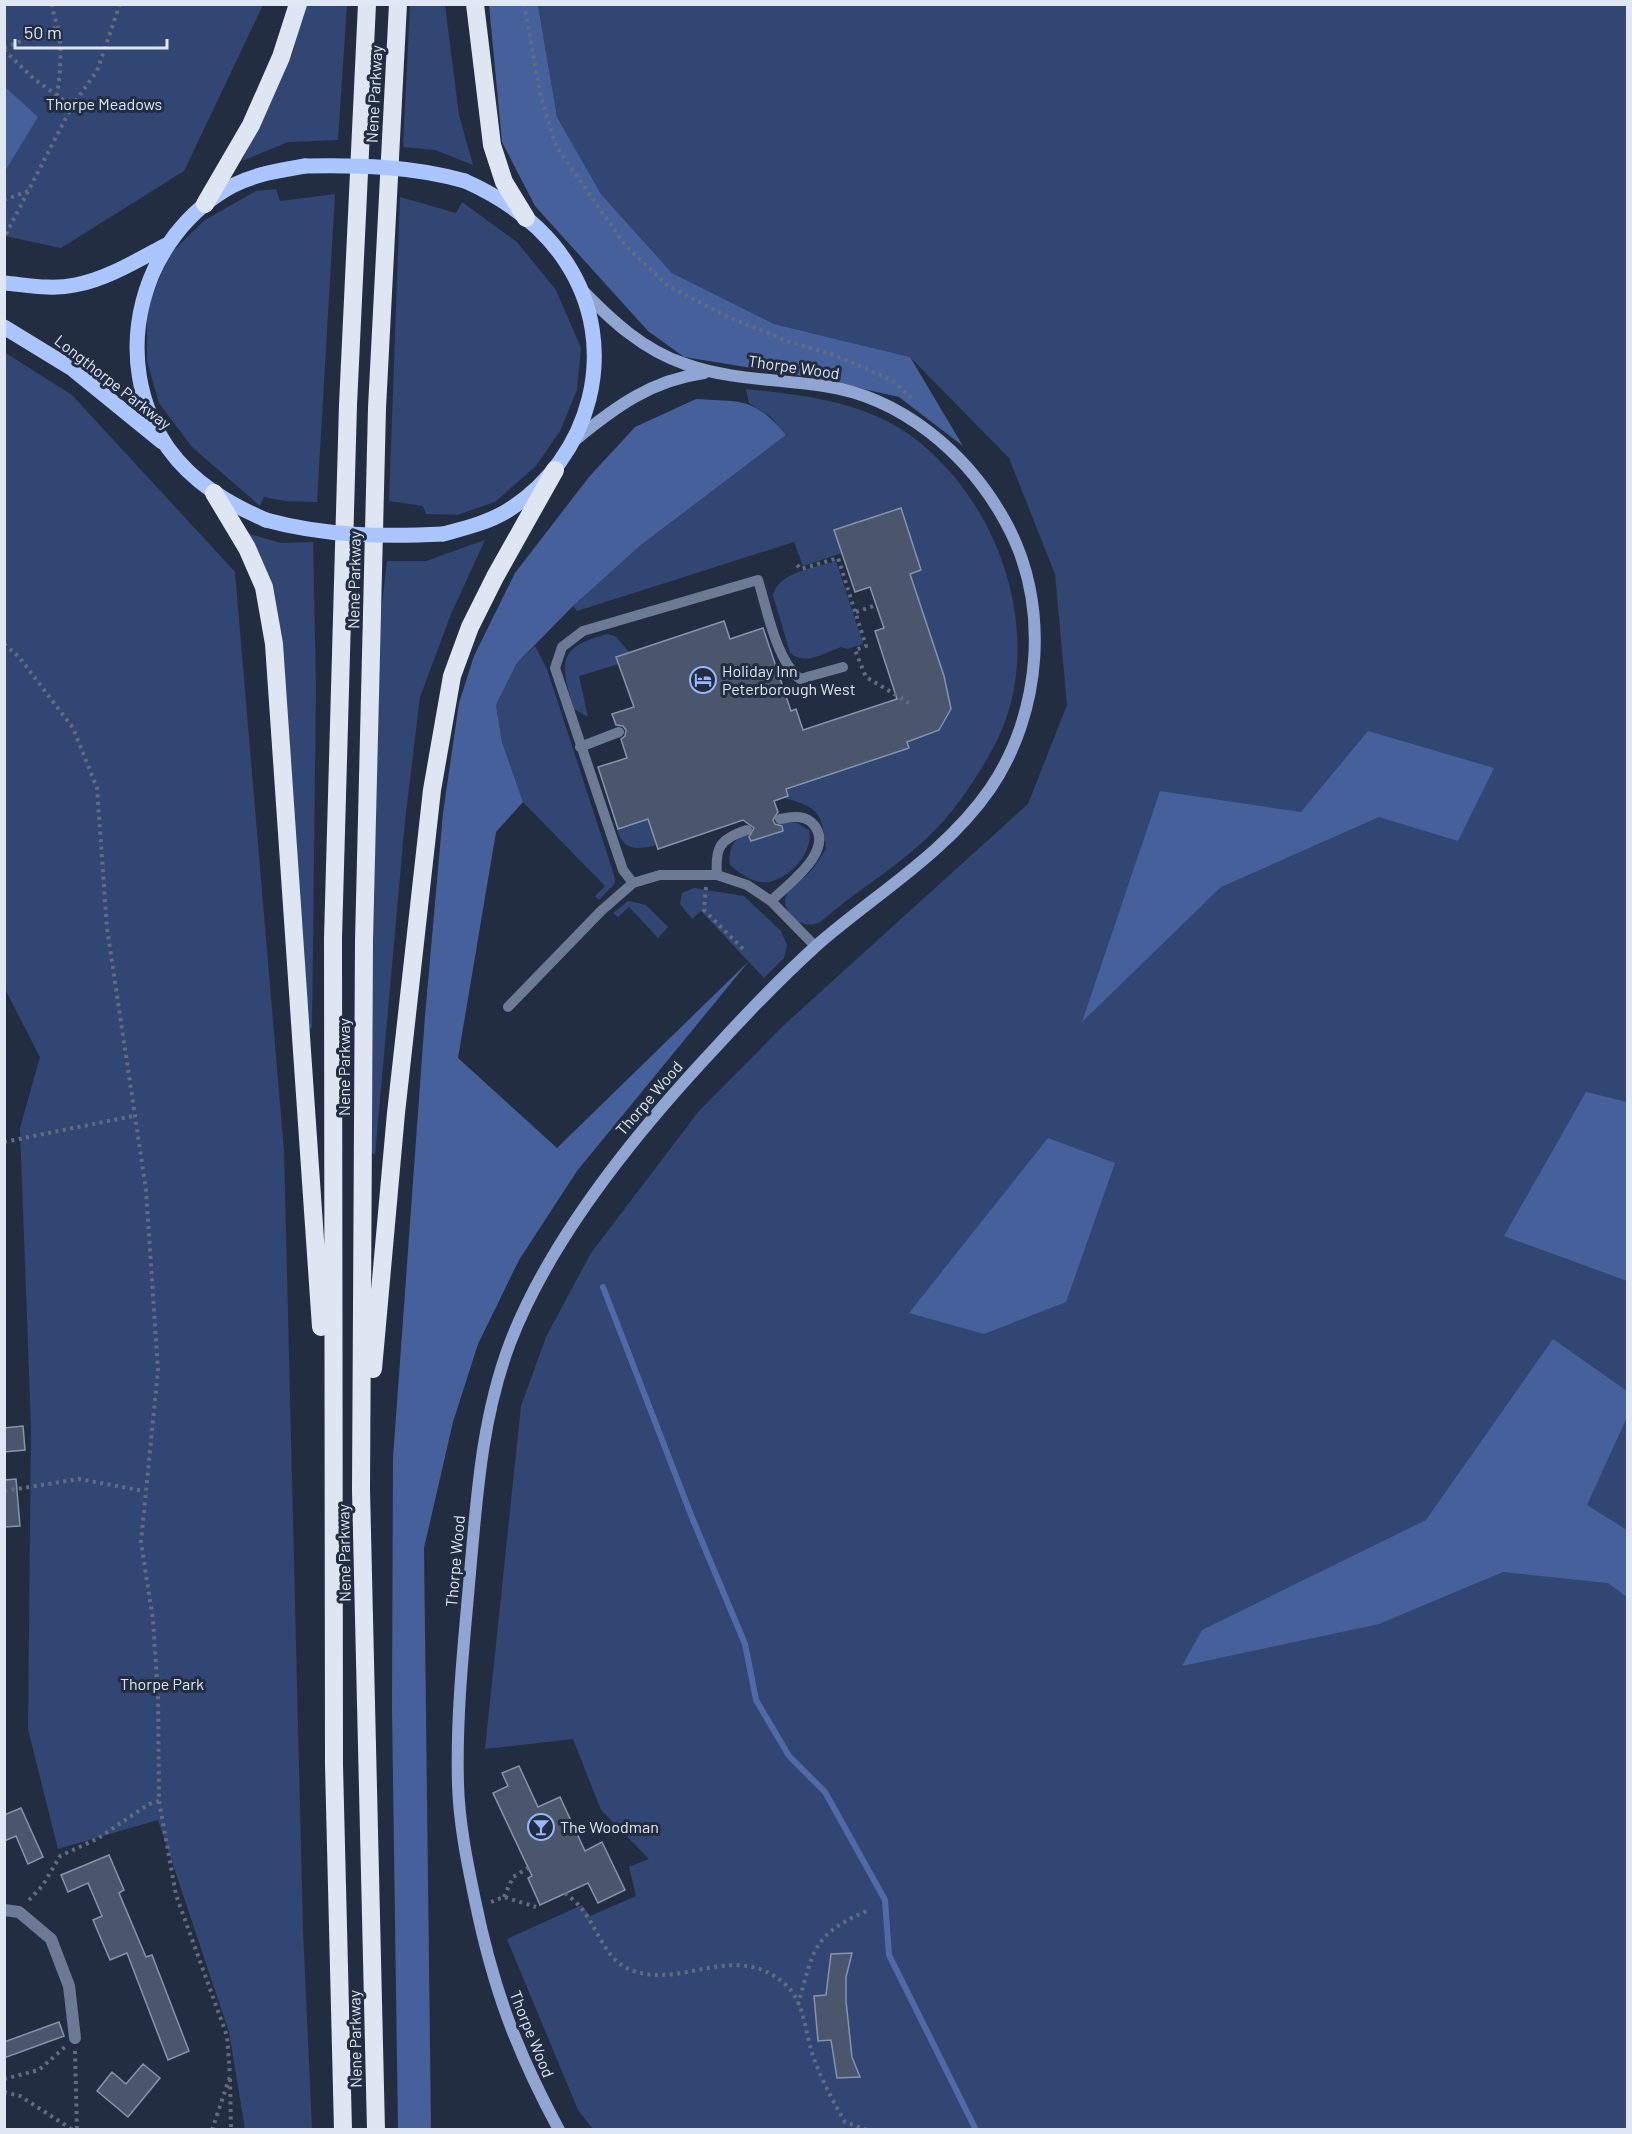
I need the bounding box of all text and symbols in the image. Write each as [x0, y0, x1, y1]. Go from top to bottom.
scale bar [15, 12, 166, 50]
text: 50 m [24, 21, 62, 43]
street label: Nene Parkway [361, 44, 386, 143]
park label: Thorpe Meadows [46, 94, 162, 113]
street label: Longthorpe Parkway [51, 330, 176, 433]
street label: Thorpe Wood [747, 351, 841, 382]
street label: Nene Parkway [343, 530, 364, 629]
place label: Holiday Inn Peterborough West [722, 661, 855, 698]
hotel icon: Holiday Inn Peterborough West [688, 665, 718, 695]
street label: Nene Parkway [334, 1017, 353, 1116]
street label: Thorpe Wood [611, 1057, 686, 1139]
street label: Nene Parkway [333, 1503, 354, 1602]
street label: Thorpe Wood [441, 1514, 468, 1608]
park label: Thorpe Park [120, 1674, 204, 1693]
bar icon: The Woodman [526, 1812, 556, 1842]
place label: The Woodman [560, 1817, 659, 1836]
street label: Thorpe Wood [506, 1988, 559, 2080]
street label: Nene Parkway [344, 1989, 365, 2088]

